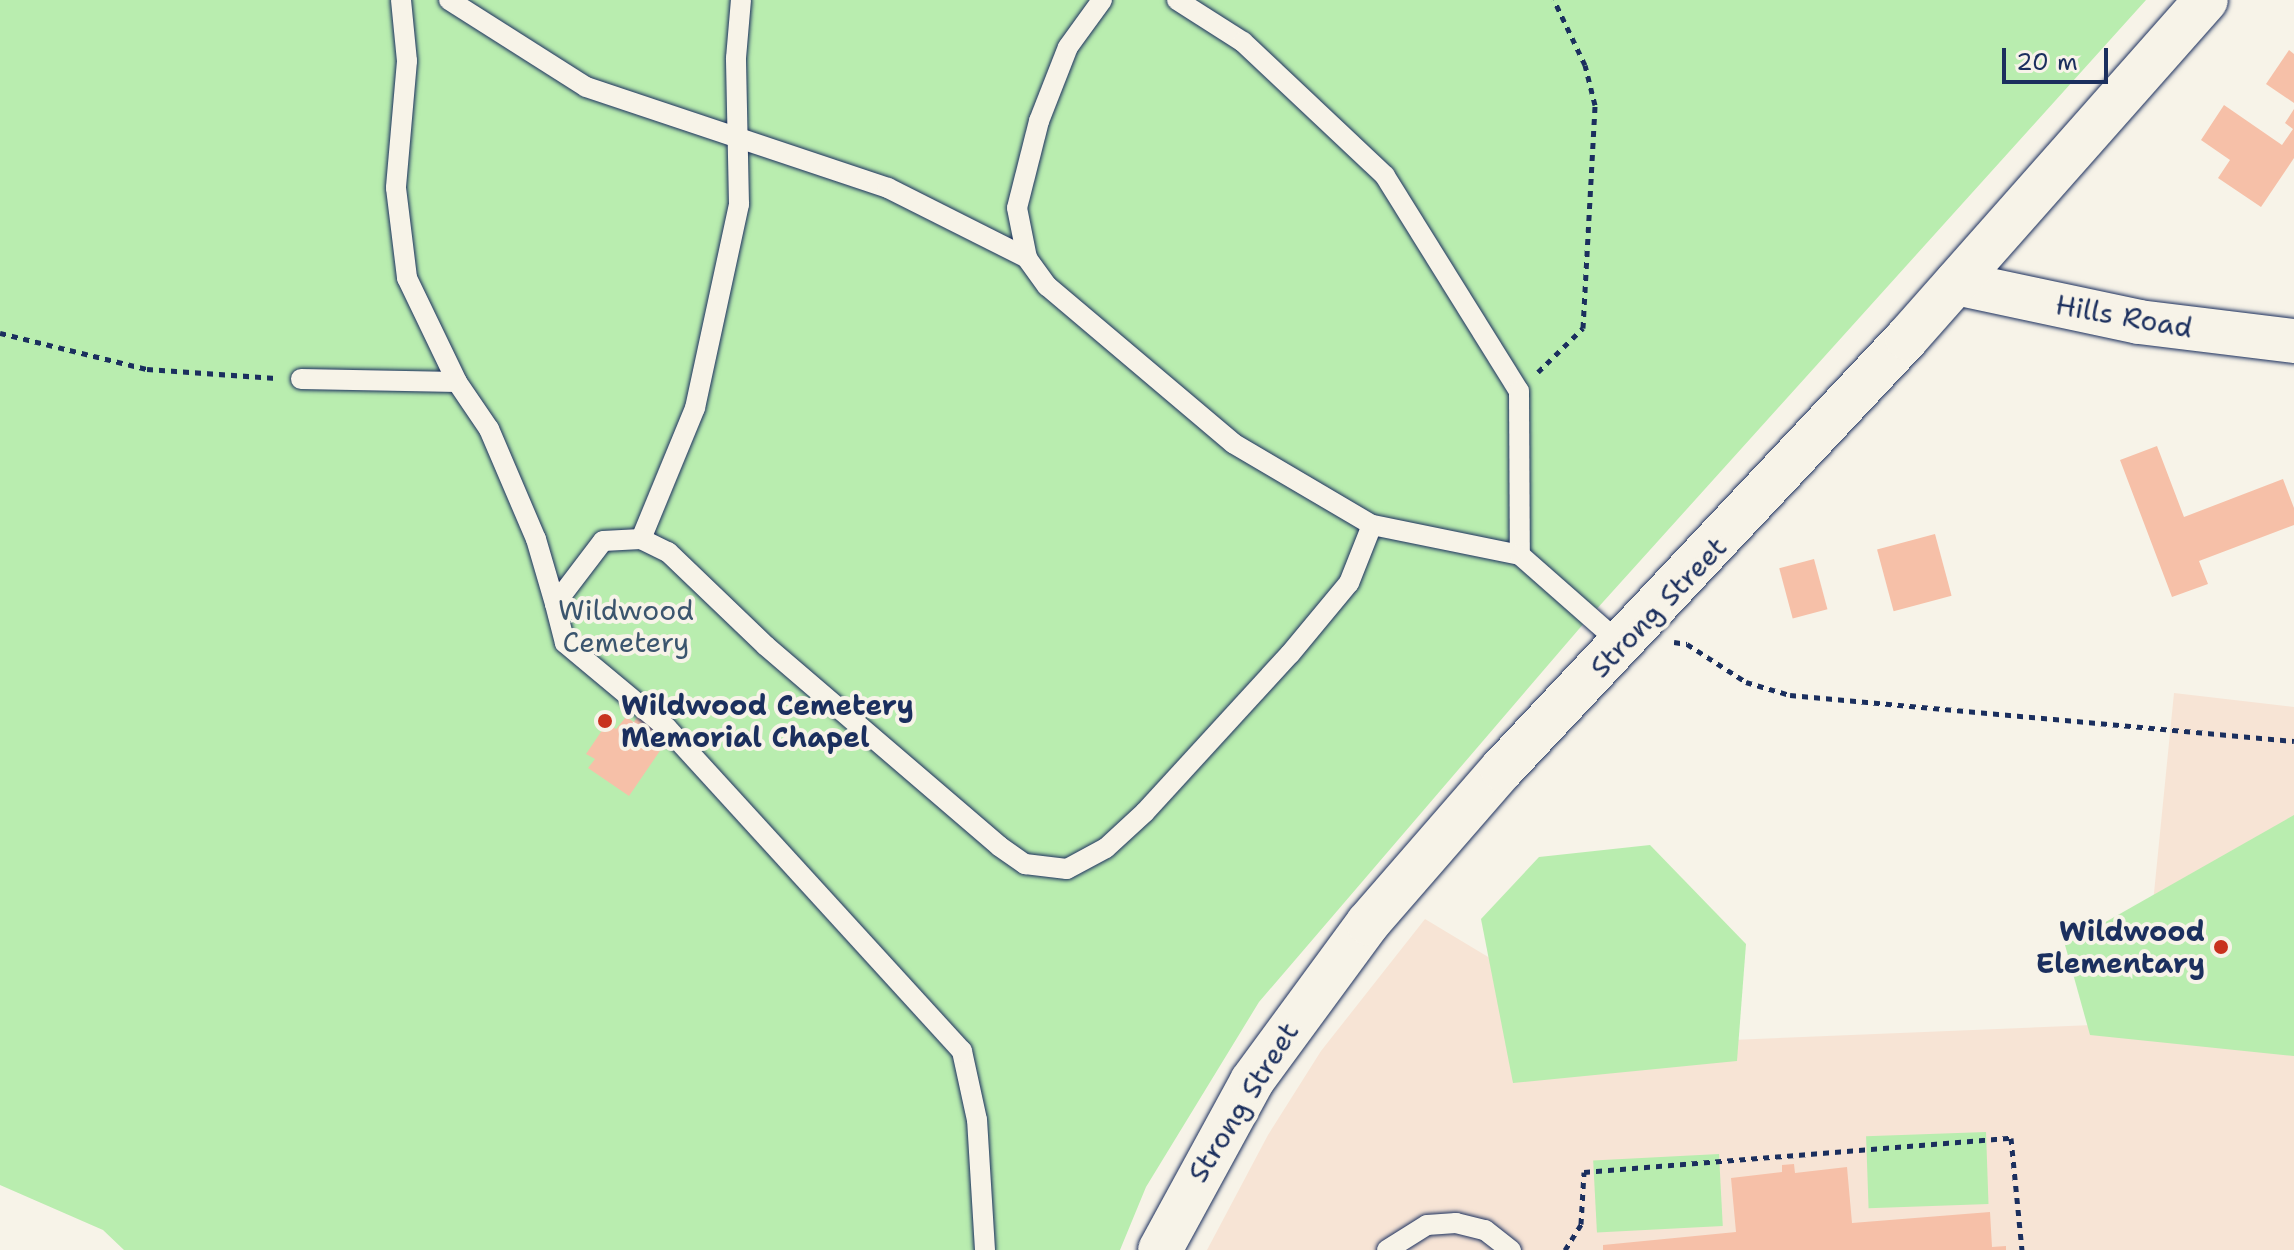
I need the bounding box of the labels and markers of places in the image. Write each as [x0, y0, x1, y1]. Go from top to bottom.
place label: Wildwood Cemetery Memorial Chapel [621, 688, 914, 754]
marker: Wildwood Cemetery Memorial Chapel [596, 712, 614, 730]
place label: Wildwood Elementary [2036, 914, 2205, 980]
marker: Wildwood Elementary [2212, 938, 2230, 956]

